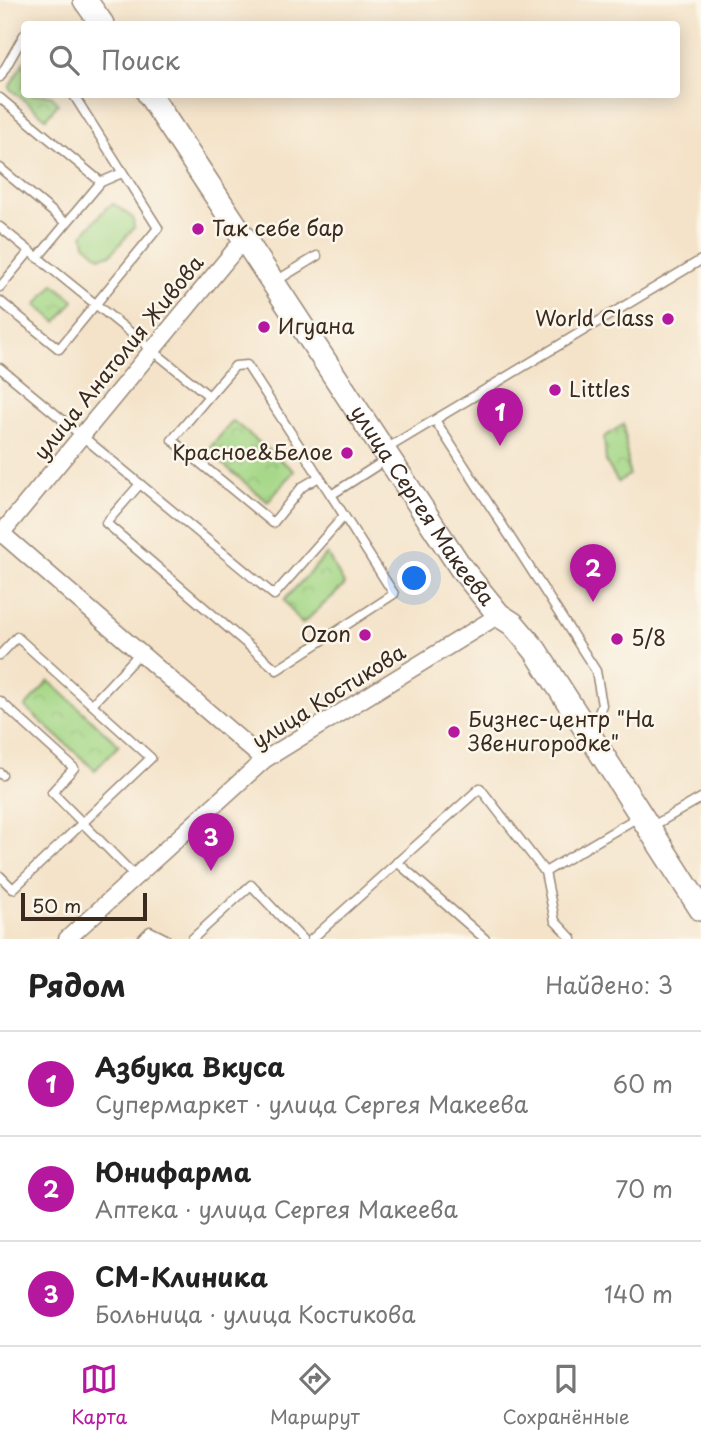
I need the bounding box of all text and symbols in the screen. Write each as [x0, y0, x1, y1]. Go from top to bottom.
search box [21, 21, 680, 98]
text: Поиск [101, 40, 180, 79]
icon: search [45, 41, 83, 79]
place label: Так себе бар [212, 211, 344, 243]
marker: Так себе бар [190, 221, 206, 237]
street label: улица Анатолия Живова [25, 247, 210, 466]
place label: World Class [535, 301, 654, 333]
place label: Игуана [278, 309, 355, 341]
marker: World Class [660, 311, 676, 327]
marker: Игуана [256, 319, 272, 335]
place label: Littles [569, 372, 630, 404]
marker: Littles [547, 382, 563, 398]
pin: 1 [477, 388, 523, 446]
street label: улица Сергея Макеева [344, 398, 503, 612]
place label: Красное&Белое [172, 435, 333, 467]
marker: Красное&Белое [339, 445, 355, 461]
pin: 2 [570, 544, 616, 602]
your location [397, 561, 431, 595]
place label: Ozon [301, 617, 351, 649]
place label: 5/8 [631, 621, 666, 653]
marker: Ozon [357, 627, 373, 643]
marker: 5/8 [609, 631, 625, 647]
street label: улица Костикова [245, 635, 411, 756]
place label: Бизнес-центр "На Звенигородке" [468, 702, 654, 758]
marker: Бизнес-центр "На Звенигородке" [446, 724, 462, 740]
pin: 3 [188, 813, 234, 871]
scale bar [21, 890, 147, 922]
text: 50 m [32, 891, 81, 919]
text: Рядом [28, 962, 126, 1007]
text: Найдено: 3 [545, 967, 673, 1002]
text: Азбука Вкуса [95, 1047, 285, 1086]
text: 1 [46, 1066, 57, 1101]
text: 60 m [613, 1066, 673, 1101]
text: Супермаркет · улица Сергея Макеева [95, 1086, 528, 1121]
text: Юнифарма [95, 1152, 251, 1191]
text: 2 [43, 1171, 59, 1206]
text: 70 m [615, 1171, 673, 1206]
text: Аптека · улица Сергея Макеева [95, 1191, 458, 1226]
text: СМ-Клиника [95, 1257, 268, 1296]
text: 3 [43, 1276, 59, 1311]
text: 140 m [604, 1276, 673, 1311]
text: Больница · улица Костикова [95, 1296, 416, 1331]
tab: Карта [71, 1360, 127, 1430]
tab: Маршрут [270, 1360, 360, 1430]
tab: Сохранённые [503, 1360, 630, 1430]

